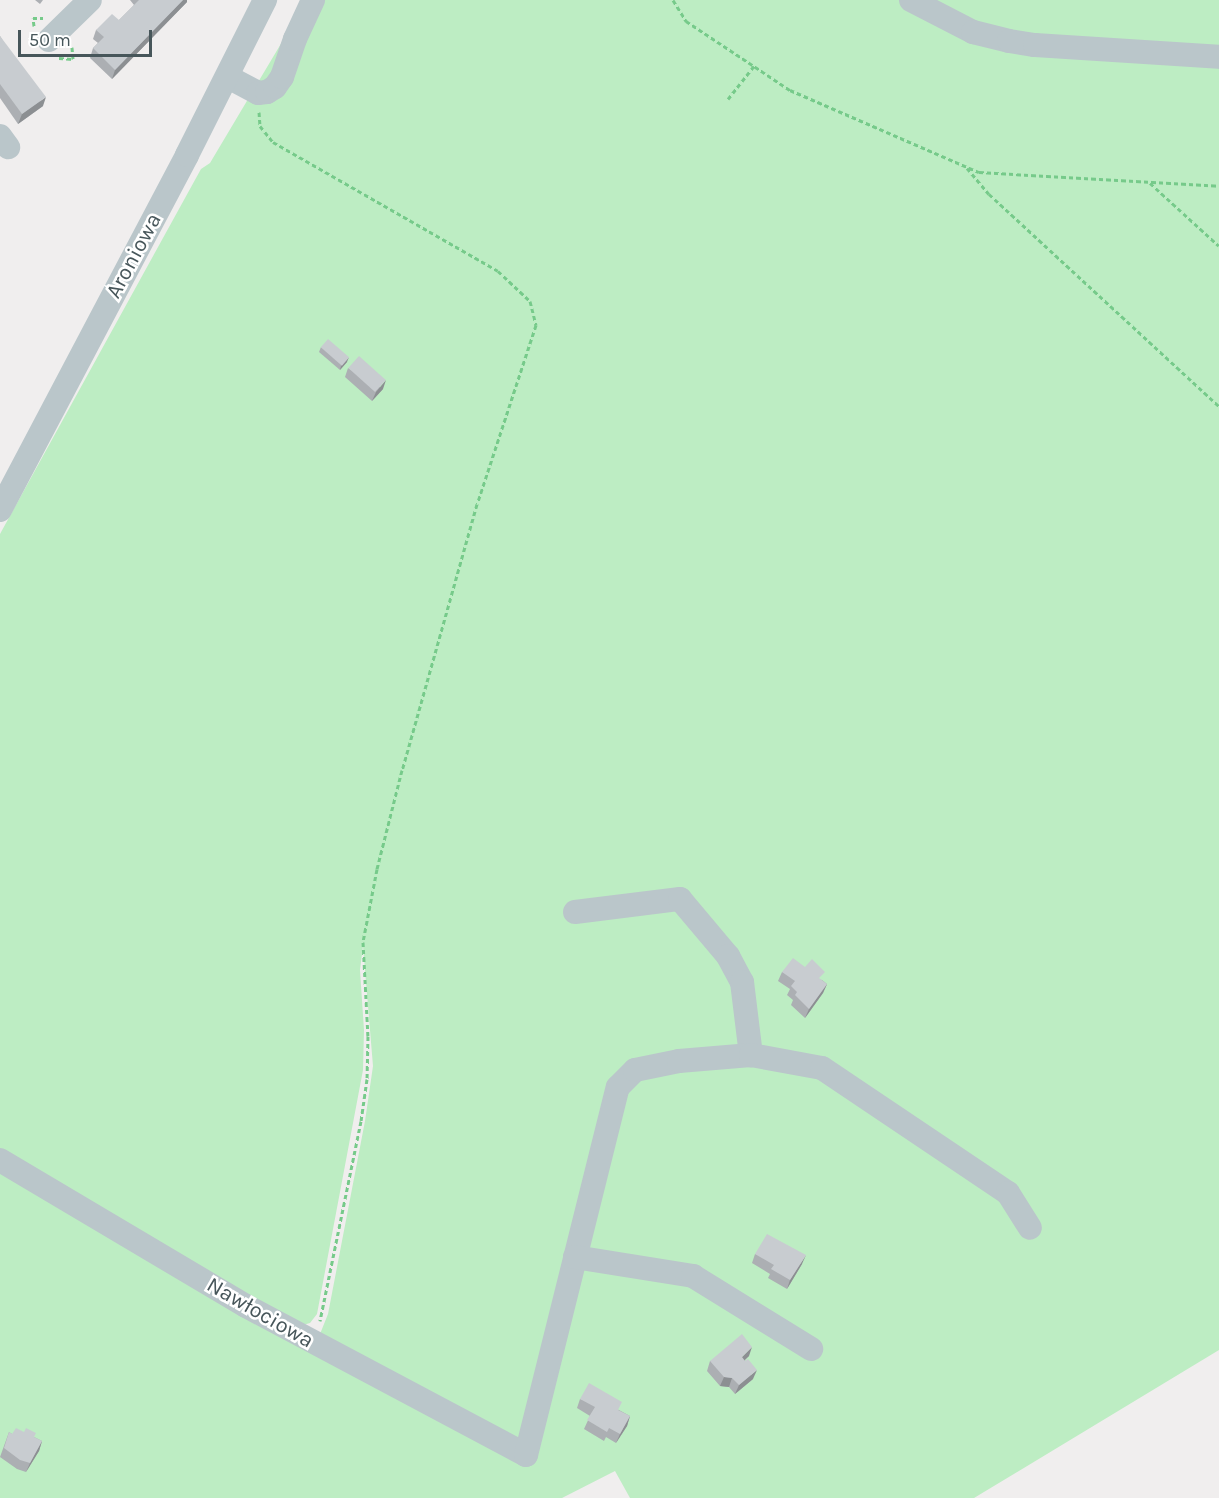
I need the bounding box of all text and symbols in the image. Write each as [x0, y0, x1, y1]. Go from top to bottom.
scale bar [21, 18, 154, 56]
text: 50 m [29, 29, 71, 51]
street label: Aroniowa [101, 209, 167, 303]
street label: Nawłociowa [202, 1272, 318, 1354]

